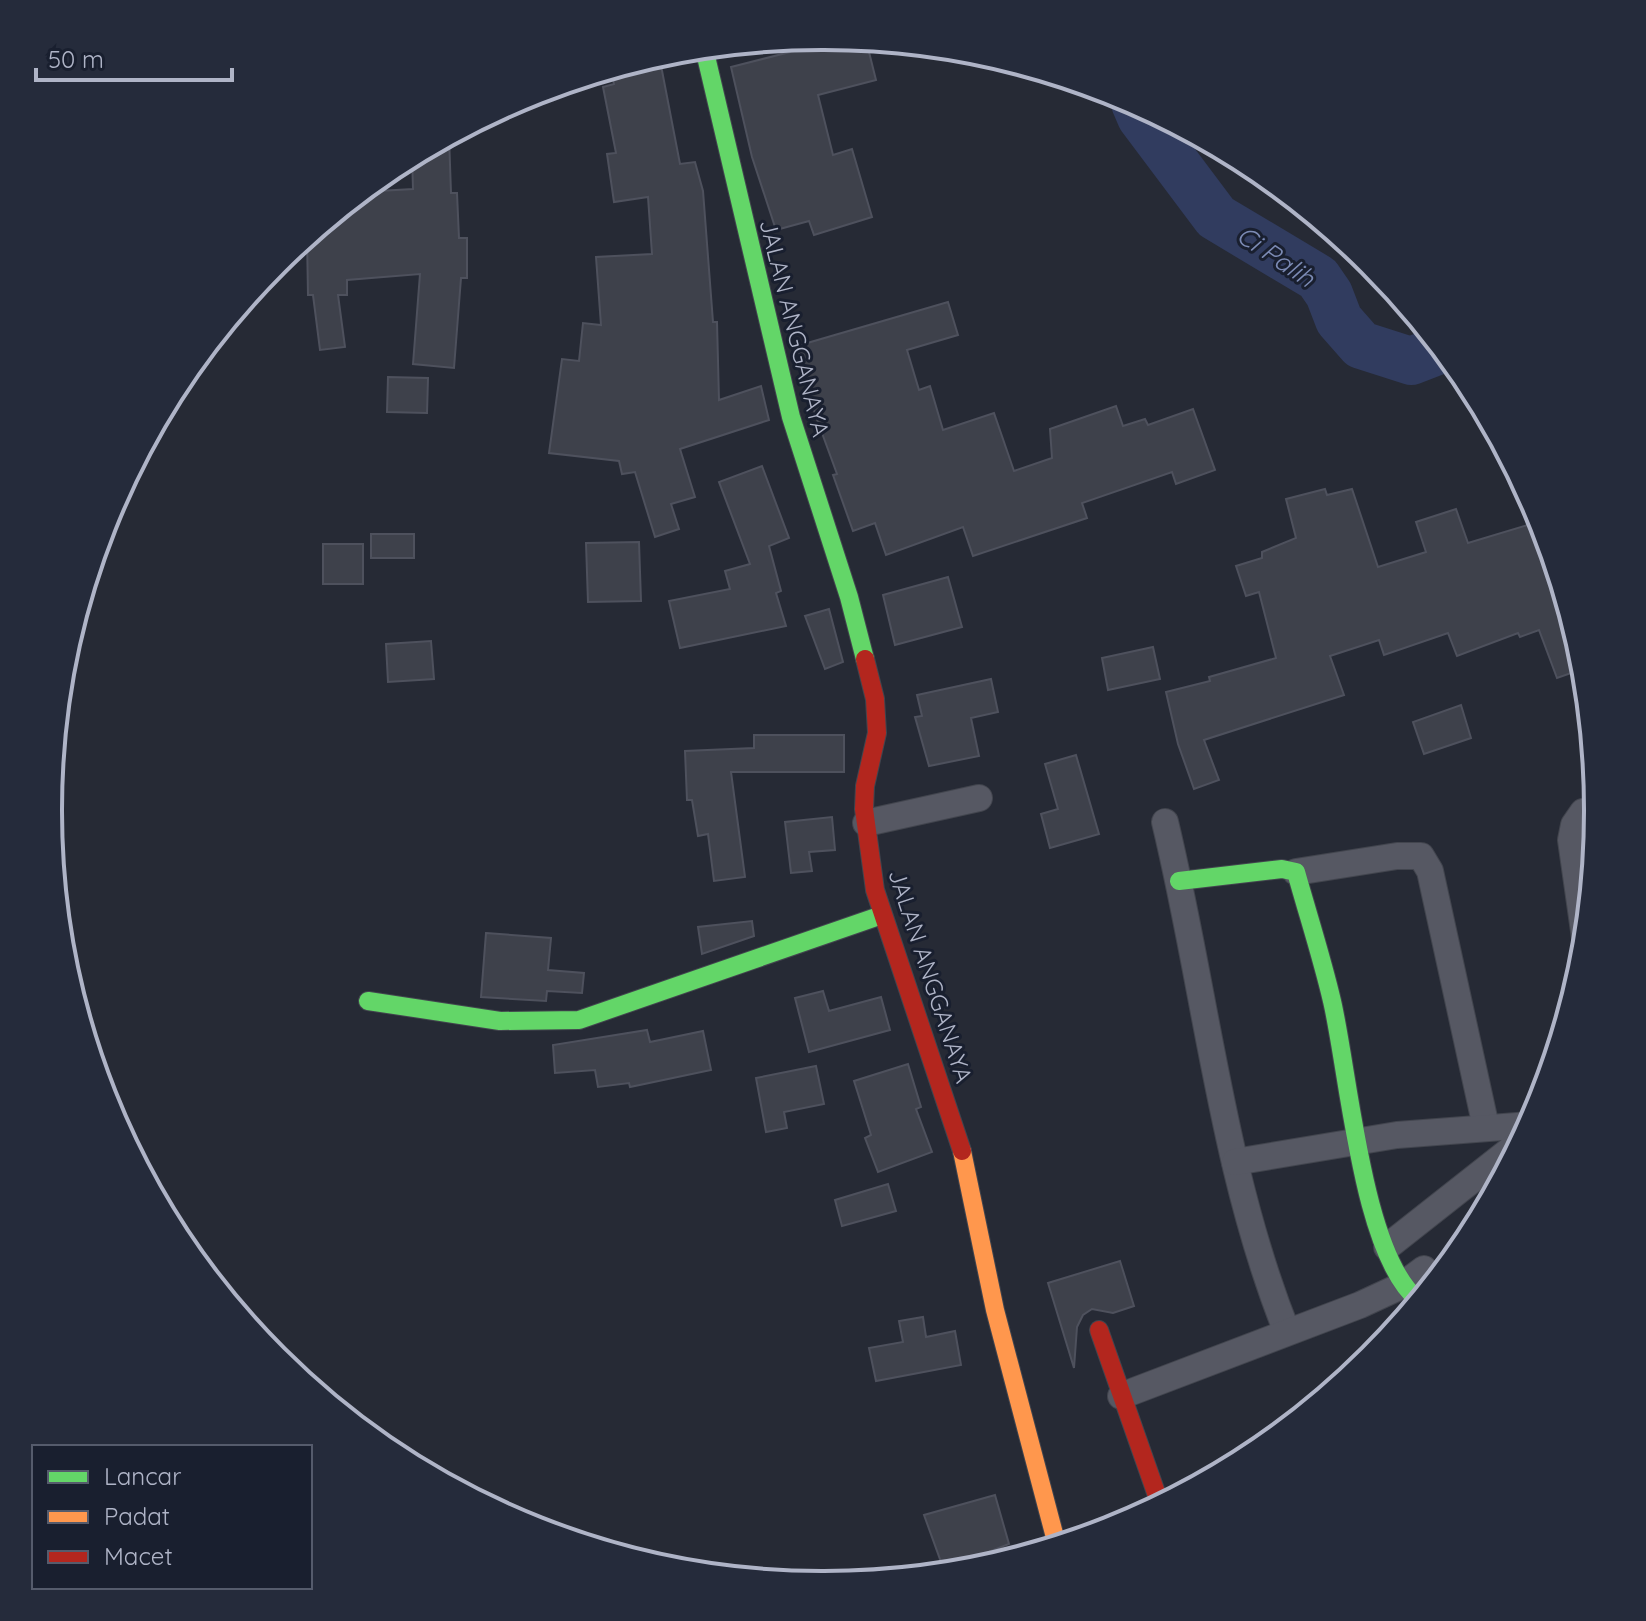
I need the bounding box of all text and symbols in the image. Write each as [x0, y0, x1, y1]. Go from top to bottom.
scale bar [36, 32, 232, 82]
text: 50 m [48, 44, 104, 74]
street label: JALAN ANGGANAYA [753, 216, 837, 440]
water label: Ci Palih [1231, 218, 1322, 295]
street label: JALAN ANGGANAYA [882, 865, 980, 1087]
legend [32, 1445, 312, 1589]
text: Lancar [104, 1461, 181, 1491]
text: Padat [104, 1501, 170, 1531]
text: Macet [104, 1541, 173, 1571]

